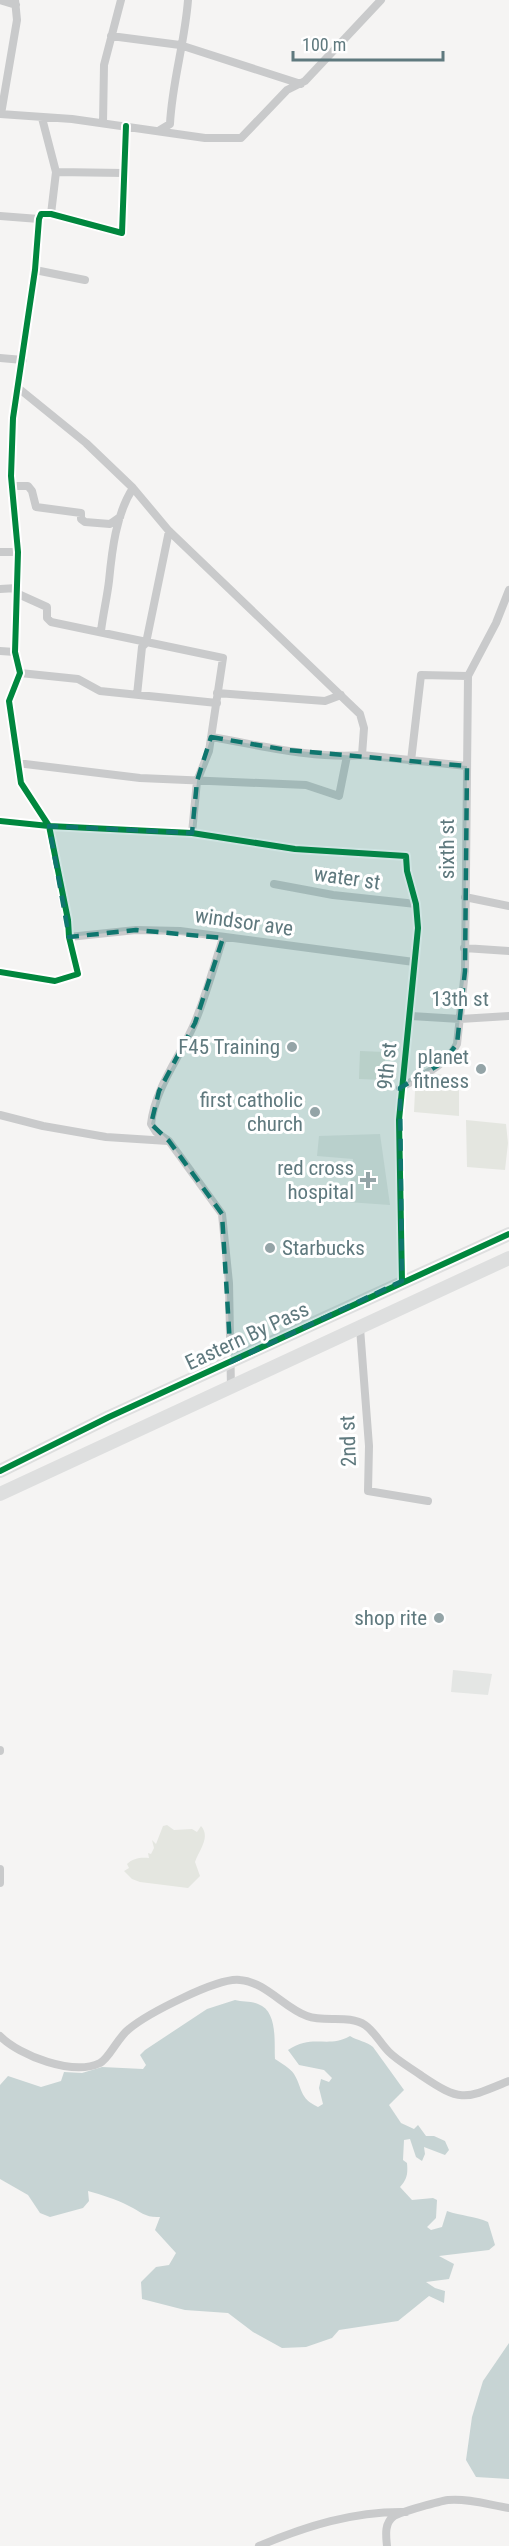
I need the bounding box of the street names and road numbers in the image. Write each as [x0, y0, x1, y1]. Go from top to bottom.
street label: sixth st [435, 819, 459, 879]
street label: water st [312, 861, 382, 895]
street label: windsor ave [193, 903, 295, 941]
street label: 13th st [431, 987, 489, 1011]
street label: 9th st [373, 1041, 401, 1091]
street label: Eastern By Pass [182, 1297, 312, 1375]
street label: 2nd st [335, 1415, 361, 1467]

